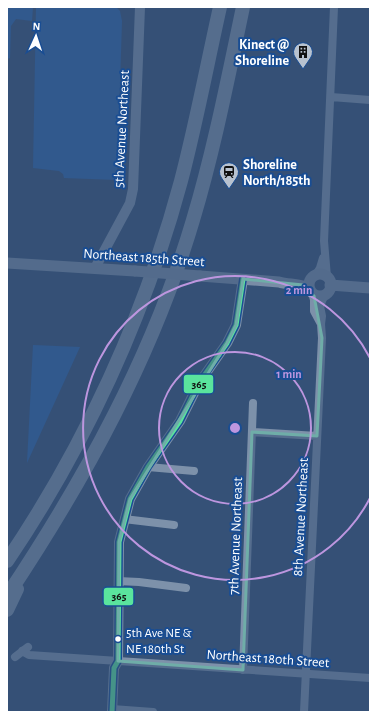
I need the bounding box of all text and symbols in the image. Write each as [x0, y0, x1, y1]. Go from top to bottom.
north arrow [16, 16, 56, 56]
text: N [32, 21, 41, 32]
place label: Kinect @ Shoreline [235, 38, 289, 68]
building icon: Kinect @ Shoreline [292, 41, 314, 69]
street label: 5th Avenue Northeast [112, 69, 132, 188]
place label: Shoreline North/185th [243, 158, 311, 188]
station icon: Shoreline North/185th [218, 161, 240, 189]
street label: Northeast 185th Street [83, 247, 206, 269]
text: 2 min [286, 284, 312, 296]
text: 1 min [276, 368, 302, 380]
line badge: 365 [183, 374, 214, 394]
text: 365 [192, 379, 207, 390]
centre of rings [228, 421, 242, 435]
street label: 8th Avenue Northeast [291, 457, 311, 577]
street label: 7th Avenue Northeast [227, 476, 245, 595]
line badge: 365 [103, 587, 134, 606]
text: 365 [112, 591, 127, 602]
place label: 5th Ave NE & NE 180th St [126, 627, 192, 656]
marker: 5th Ave NE & NE 180th St [113, 634, 123, 644]
street label: Northeast 180th Street [206, 648, 330, 670]

